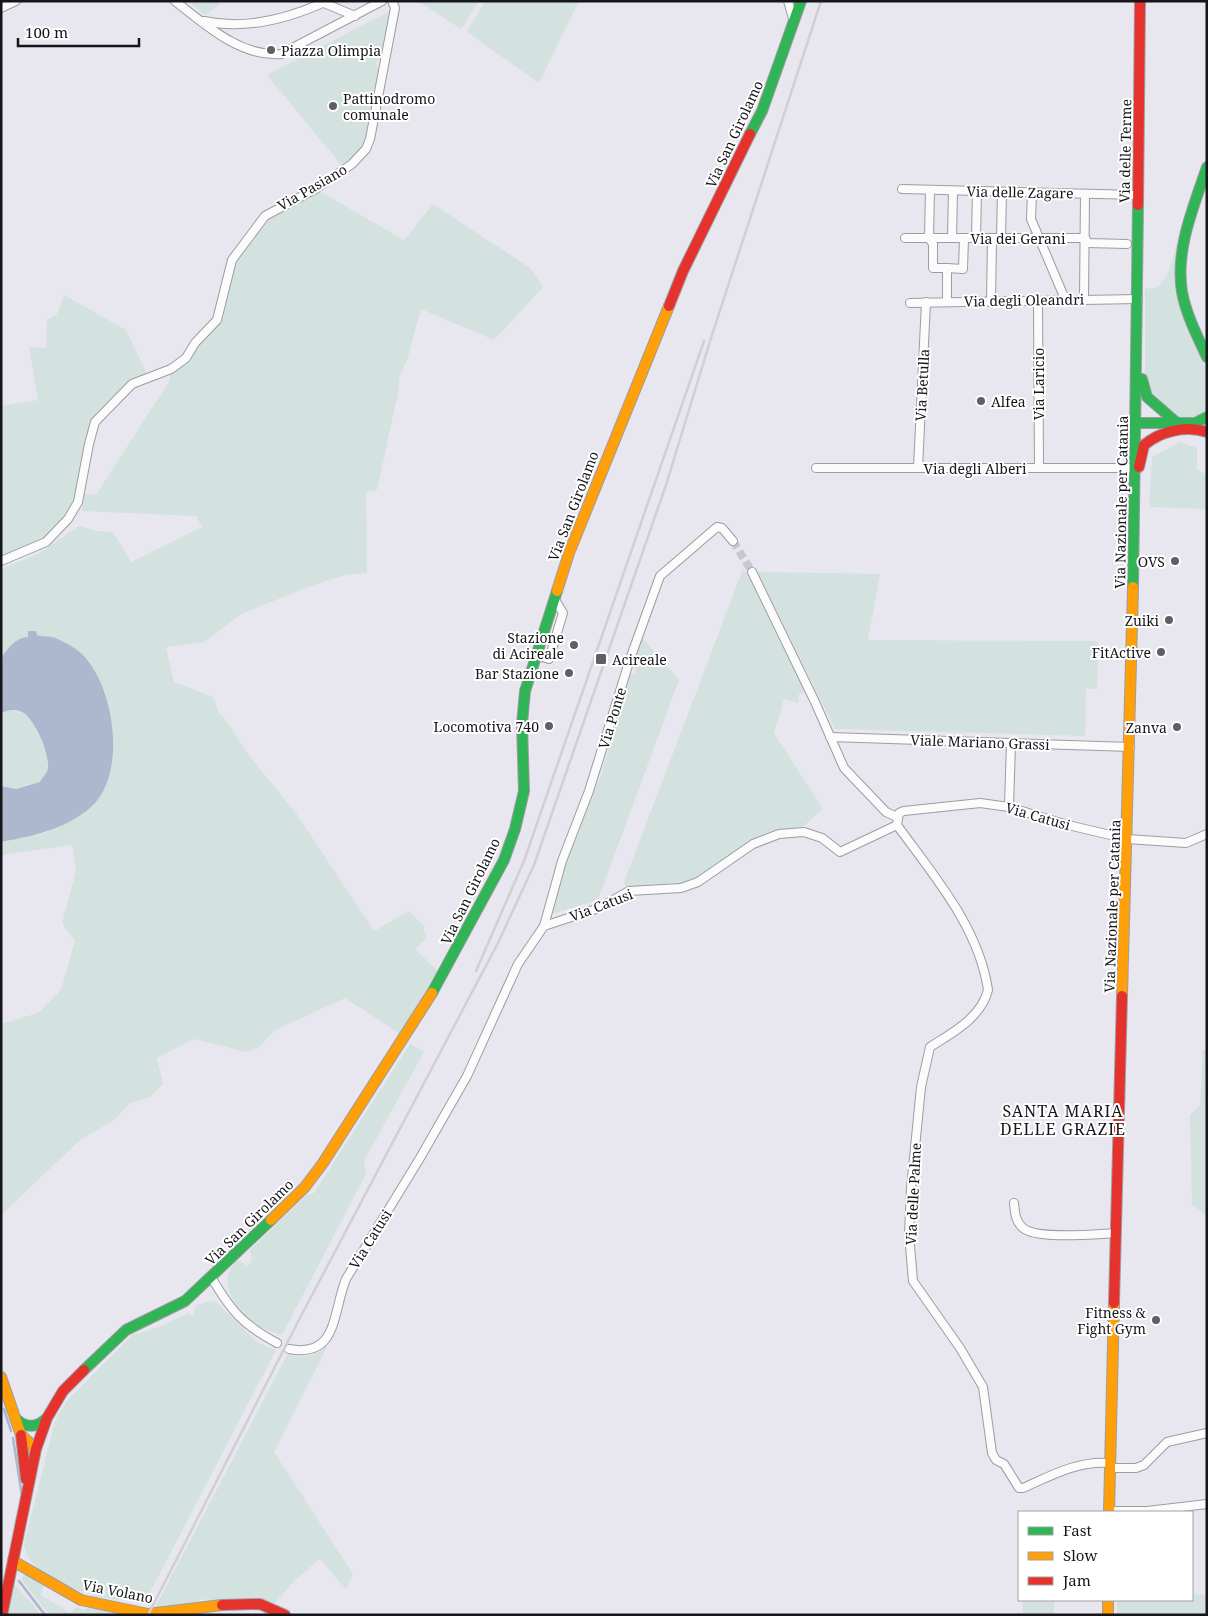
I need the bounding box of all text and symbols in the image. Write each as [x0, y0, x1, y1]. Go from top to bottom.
scale bar [18, 15, 139, 47]
text: 100 m [25, 22, 68, 42]
place label: Piazza Olimpia [281, 41, 381, 60]
marker: Piazza Olimpia [265, 44, 277, 56]
street label: Via San Girolamo [701, 77, 767, 191]
place label: Pattinodromo comunale [343, 89, 435, 124]
street label: Via delle Terme [1115, 99, 1135, 203]
marker: Pattinodromo comunale [327, 100, 339, 112]
street label: Via Pasiano [274, 159, 350, 215]
street label: Via delle Zagare [966, 182, 1074, 202]
street label: Via dei Gerani [971, 229, 1066, 248]
street label: Via degli Oleandri [964, 289, 1085, 311]
street label: Via Betulla [911, 348, 933, 422]
street label: Via Laricio [1029, 348, 1048, 420]
place label: Alfea [991, 392, 1026, 411]
marker: Alfea [975, 395, 987, 407]
street label: Via Nazionale per Catania [1110, 415, 1132, 589]
street label: Via San Girolamo [543, 448, 603, 564]
street label: Via degli Alberi [924, 459, 1027, 478]
place label: OVS [1138, 552, 1165, 571]
marker: OVS [1169, 555, 1181, 567]
place label: Zuiki [1125, 611, 1160, 630]
marker: Zuiki [1163, 614, 1175, 626]
place label: Stazione di Acireale [493, 628, 564, 663]
marker: Stazione di Acireale [568, 639, 580, 651]
place label: FitActive [1092, 643, 1151, 662]
marker: FitActive [1155, 646, 1167, 658]
place label: Acireale [612, 650, 667, 669]
marker: Acireale [594, 652, 608, 666]
place label: Bar Stazione [475, 664, 559, 683]
marker: Bar Stazione [563, 667, 575, 679]
street label: Via Ponte [594, 685, 630, 751]
place label: Locomotiva 740 [433, 717, 539, 736]
place label: Zanva [1126, 718, 1167, 737]
marker: Locomotiva 740 [543, 720, 555, 732]
marker: Zanva [1171, 721, 1183, 733]
street label: Viale Mariano Grassi [910, 730, 1050, 754]
street label: Via Catusi [1003, 798, 1073, 834]
street label: Via Nazionale per Catania [1099, 819, 1125, 993]
street label: Via San Girolamo [436, 835, 504, 947]
street label: Via Catusi [567, 884, 636, 926]
district label: SANTA MARIA DELLE GRAZIE [1000, 1100, 1126, 1140]
street label: Via delle Palme [901, 1142, 925, 1246]
street label: Via San Girolamo [201, 1175, 297, 1269]
street label: Via Catusi [344, 1205, 396, 1272]
place label: Fitness & Fight Gym [1077, 1303, 1147, 1338]
marker: Fitness & Fight Gym [1150, 1314, 1162, 1326]
legend [1018, 1511, 1193, 1601]
text: Fast [1063, 1520, 1092, 1540]
text: Slow [1063, 1545, 1097, 1565]
text: Jam [1062, 1570, 1091, 1590]
street label: Via Volano [81, 1575, 155, 1607]

